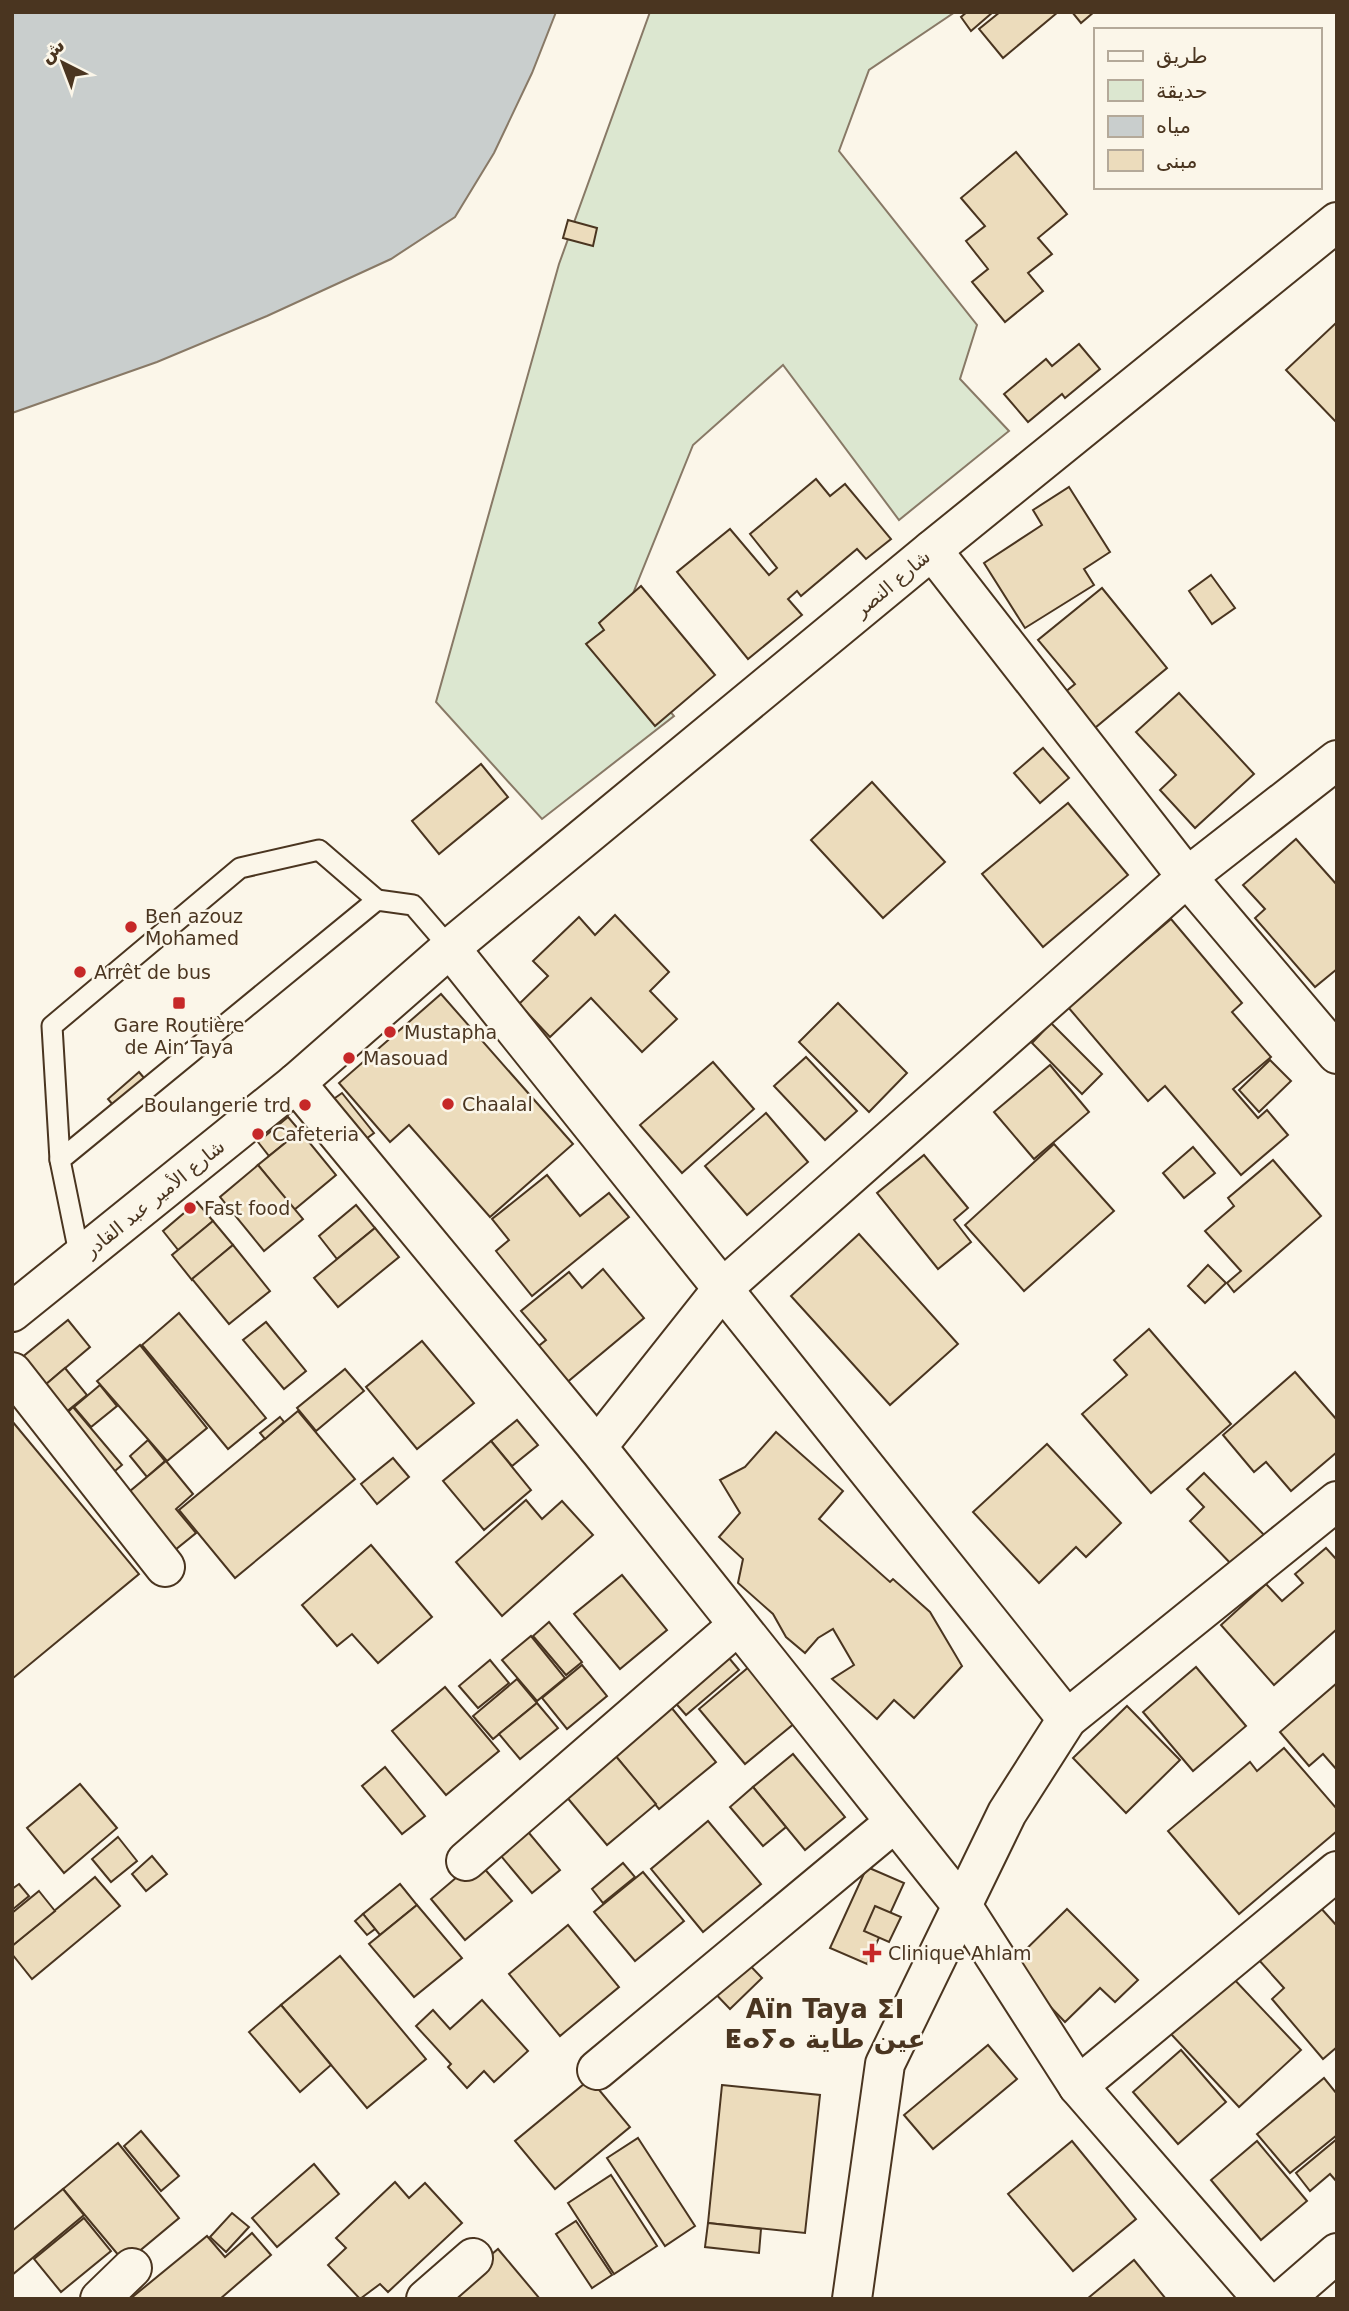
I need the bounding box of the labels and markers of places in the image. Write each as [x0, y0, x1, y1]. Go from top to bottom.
place label: Ben azouz Mohamed [145, 905, 243, 949]
marker: Ben azouz Mohamed [123, 919, 139, 935]
place label: Arrêt de bus [94, 961, 211, 983]
marker: Arrêt de bus [72, 964, 88, 980]
marker: Gare Routière de Ain Taya [171, 995, 187, 1011]
place label: Gare Routière de Ain Taya [113, 1014, 245, 1058]
place label: Mustapha [404, 1021, 497, 1043]
marker: Mustapha [382, 1024, 398, 1040]
place label: Masouad [363, 1047, 448, 1069]
marker: Masouad [341, 1050, 357, 1066]
place label: Chaalal [462, 1093, 533, 1115]
place label: Boulangerie trd [144, 1094, 291, 1116]
marker: Chaalal [440, 1096, 456, 1112]
marker: Boulangerie trd [297, 1097, 313, 1113]
place label: Cafeteria [272, 1123, 359, 1145]
marker: Cafeteria [250, 1126, 266, 1142]
place label: Fast food [204, 1197, 290, 1219]
marker: Fast food [182, 1200, 198, 1216]
place label: Clinique Ahlam [888, 1942, 1031, 1964]
marker: Clinique Ahlam [862, 1943, 882, 1963]

